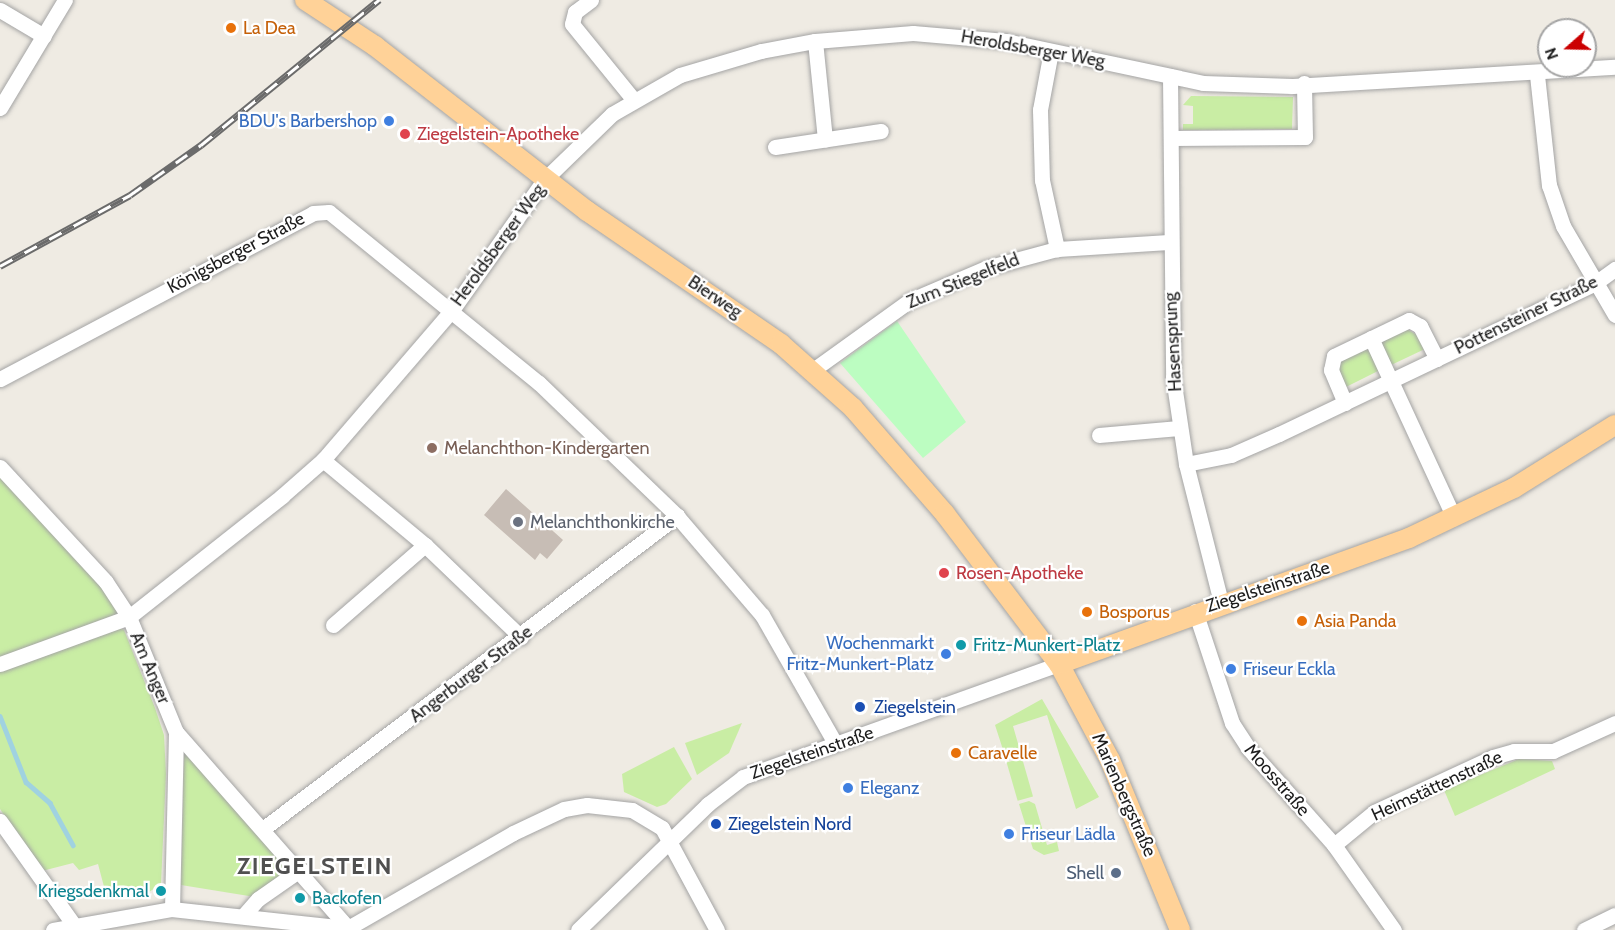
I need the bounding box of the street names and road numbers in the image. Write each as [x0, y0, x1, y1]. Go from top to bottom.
street label: Heroldsberger Weg [959, 26, 1107, 72]
street label: Heroldsberger Weg [446, 180, 550, 310]
street label: Königsberger Straße [164, 208, 308, 298]
street label: Zum Stiegelfeld [904, 249, 1022, 313]
street label: Bierweg [684, 271, 746, 323]
street label: Pottensteiner Straße [1451, 271, 1601, 359]
street label: Hasensprung [1160, 292, 1186, 392]
street label: Ziegelsteinstraße [1203, 557, 1333, 617]
street label: Angerburger Straße [405, 621, 537, 727]
street label: Am Anger [125, 629, 175, 707]
street label: Ziegelsteinstraße [747, 722, 877, 784]
street label: Marienbergstraße [1087, 730, 1161, 860]
street label: Moosstraße [1240, 739, 1314, 821]
street label: Heimstättenstraße [1368, 746, 1506, 826]

